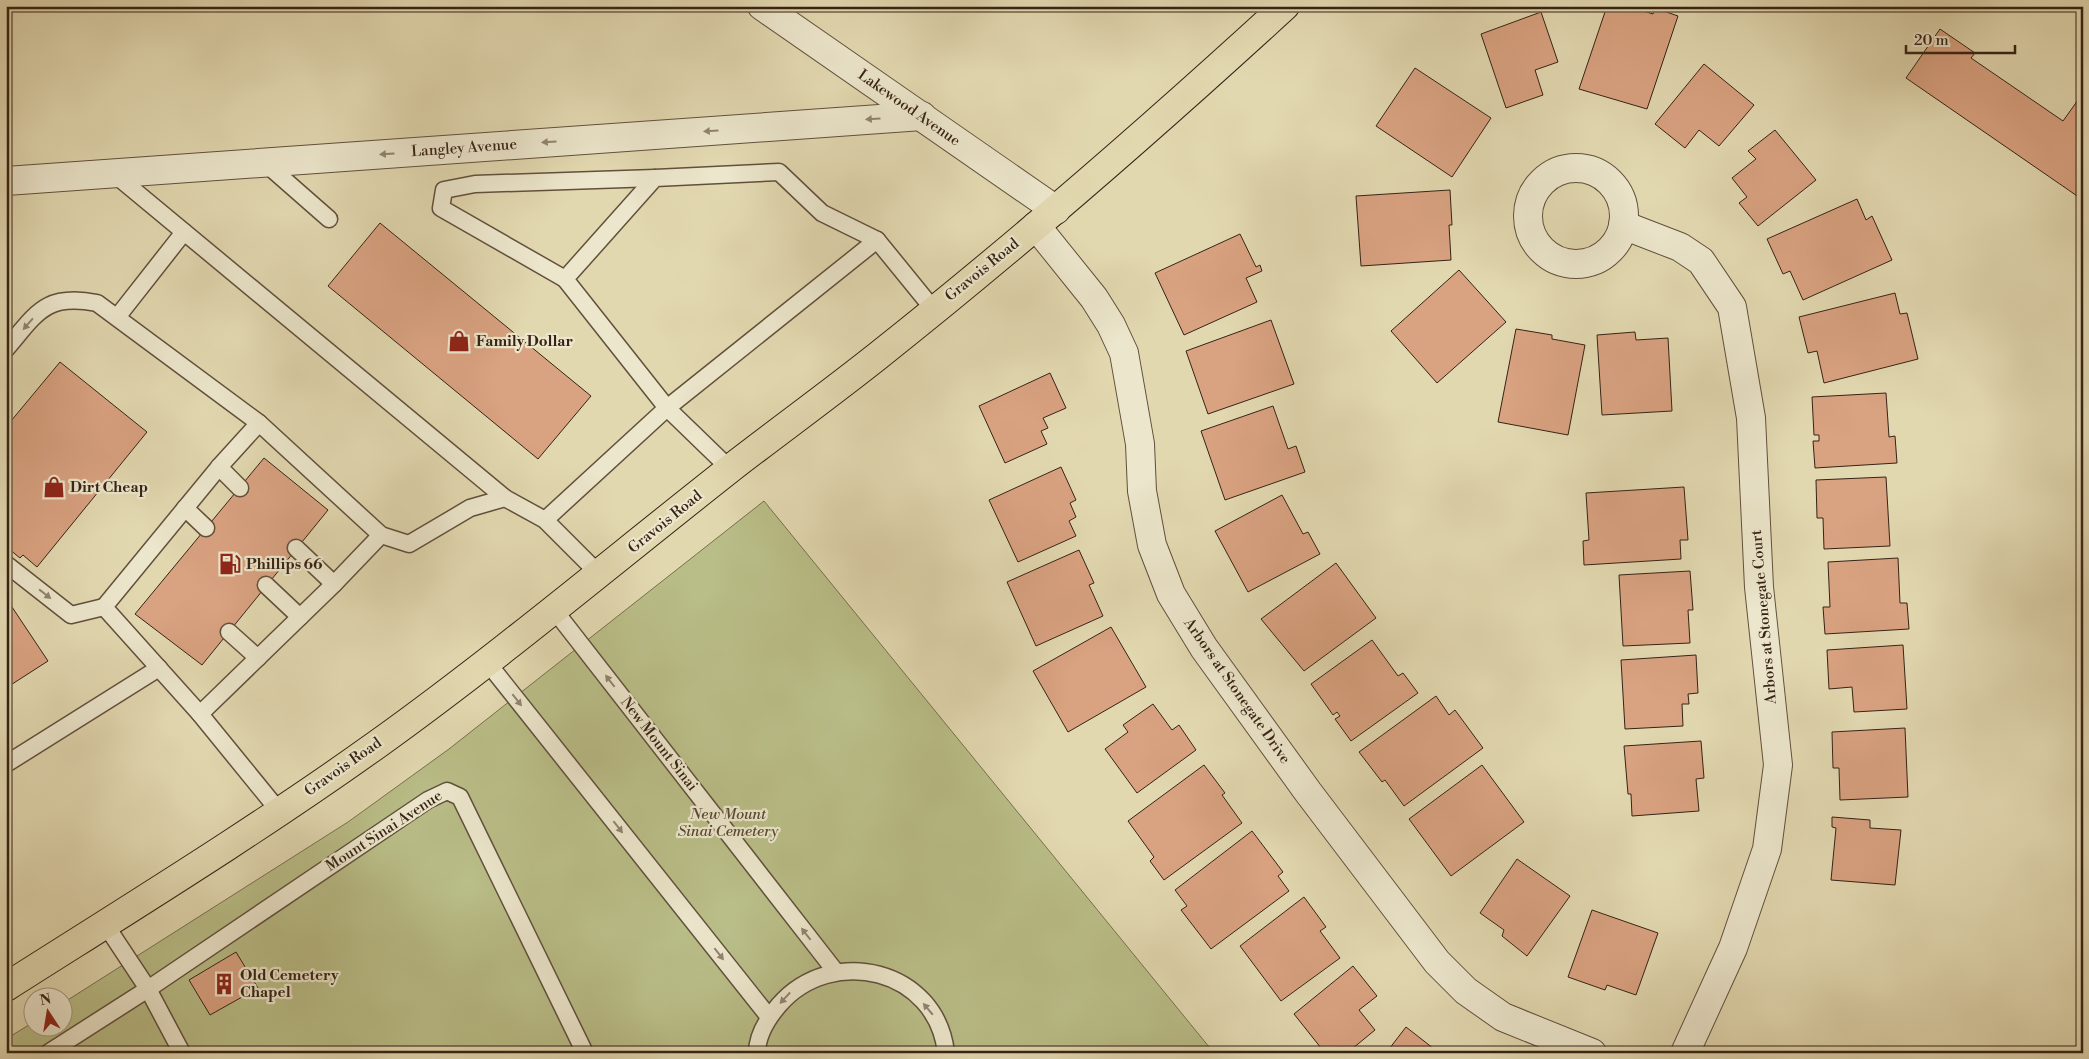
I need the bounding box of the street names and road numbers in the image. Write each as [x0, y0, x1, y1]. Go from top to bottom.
street label: Lakewood Avenue [854, 66, 964, 150]
street label: Langley Avenue [410, 135, 518, 161]
street label: Gravois Road [941, 234, 1023, 306]
street label: Gravois Road [624, 486, 706, 558]
street label: Arbors at Stonegate Court [1747, 528, 1781, 706]
street label: Arbors at Stonegate Drive [1179, 614, 1295, 768]
street label: New Mount Sinai [616, 693, 702, 795]
street label: Gravois Road [301, 733, 386, 801]
street label: Mount Sinai Avenue [322, 786, 446, 876]

